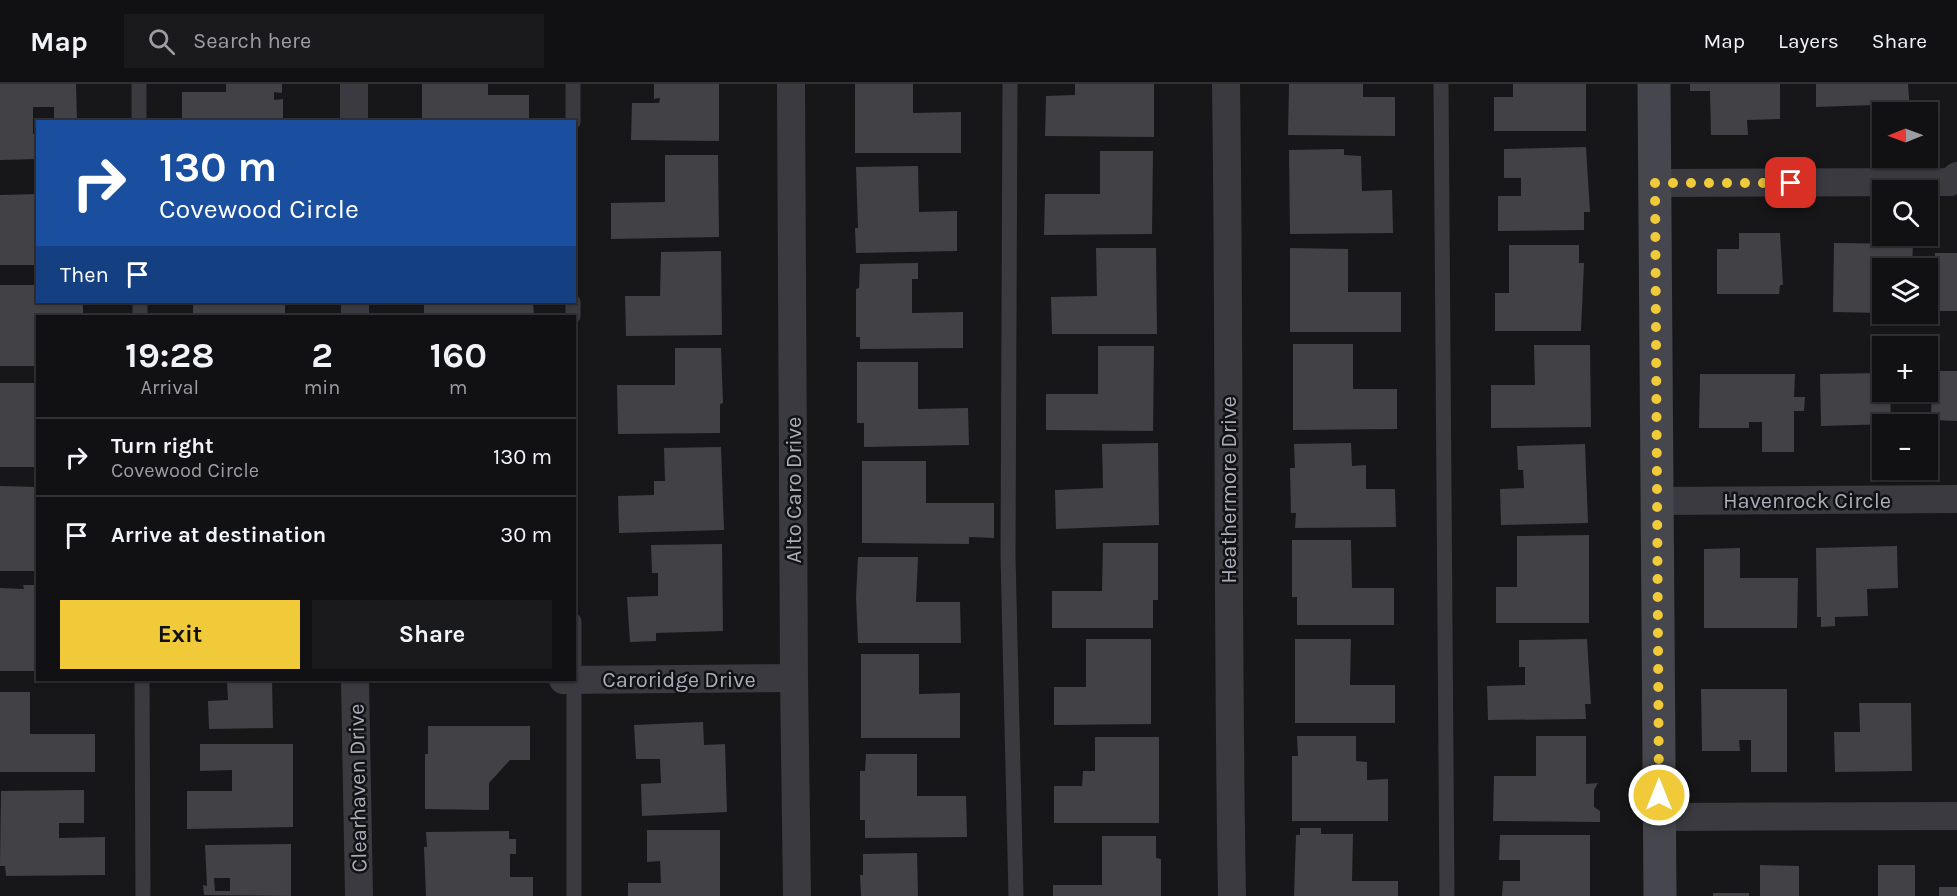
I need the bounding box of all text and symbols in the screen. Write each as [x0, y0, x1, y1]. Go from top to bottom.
search box [124, 14, 544, 68]
text: Map [30, 25, 88, 58]
icon: search [145, 25, 178, 58]
text: Search here [193, 28, 311, 54]
text: Map [1703, 29, 1745, 53]
text: Layers [1778, 29, 1839, 53]
text: Share [1872, 29, 1927, 53]
north arrow [1872, 102, 1938, 168]
map controls [1872, 102, 1938, 480]
text: 130 m [159, 142, 277, 192]
icon: right [60, 144, 138, 222]
pin [1765, 157, 1816, 208]
icon: arrive [1774, 166, 1807, 199]
button: search [1872, 180, 1938, 246]
text: Covewood Circle [159, 193, 359, 225]
icon: arrive [121, 258, 154, 291]
button: layers [1872, 258, 1938, 324]
text: Then [60, 262, 109, 288]
text: 19:28 [125, 334, 215, 376]
text: 2 [311, 334, 333, 376]
text: 160 [429, 334, 487, 376]
button: + [1872, 336, 1938, 402]
text: Arrival [141, 376, 199, 399]
text: min [304, 376, 340, 399]
text: m [449, 376, 468, 399]
street label: Heathermore Drive [1216, 396, 1242, 584]
button: − [1872, 414, 1938, 480]
street label: Alto Caro Drive [781, 417, 807, 563]
text: Turn right [111, 433, 214, 459]
icon: right [60, 441, 93, 474]
text: 130 m [493, 444, 552, 470]
text: Covewood Circle [111, 459, 259, 482]
street label: Havenrock Circle [1723, 488, 1891, 514]
icon: arrive [60, 519, 93, 552]
text: Arrive at destination [111, 522, 326, 548]
text: 30 m [500, 522, 552, 548]
button: Exit [60, 600, 300, 669]
button: Share [312, 600, 552, 669]
street label: Caroridge Drive [602, 667, 756, 693]
street label: Clearhaven Drive [344, 703, 372, 873]
position arrow [1627, 763, 1691, 827]

